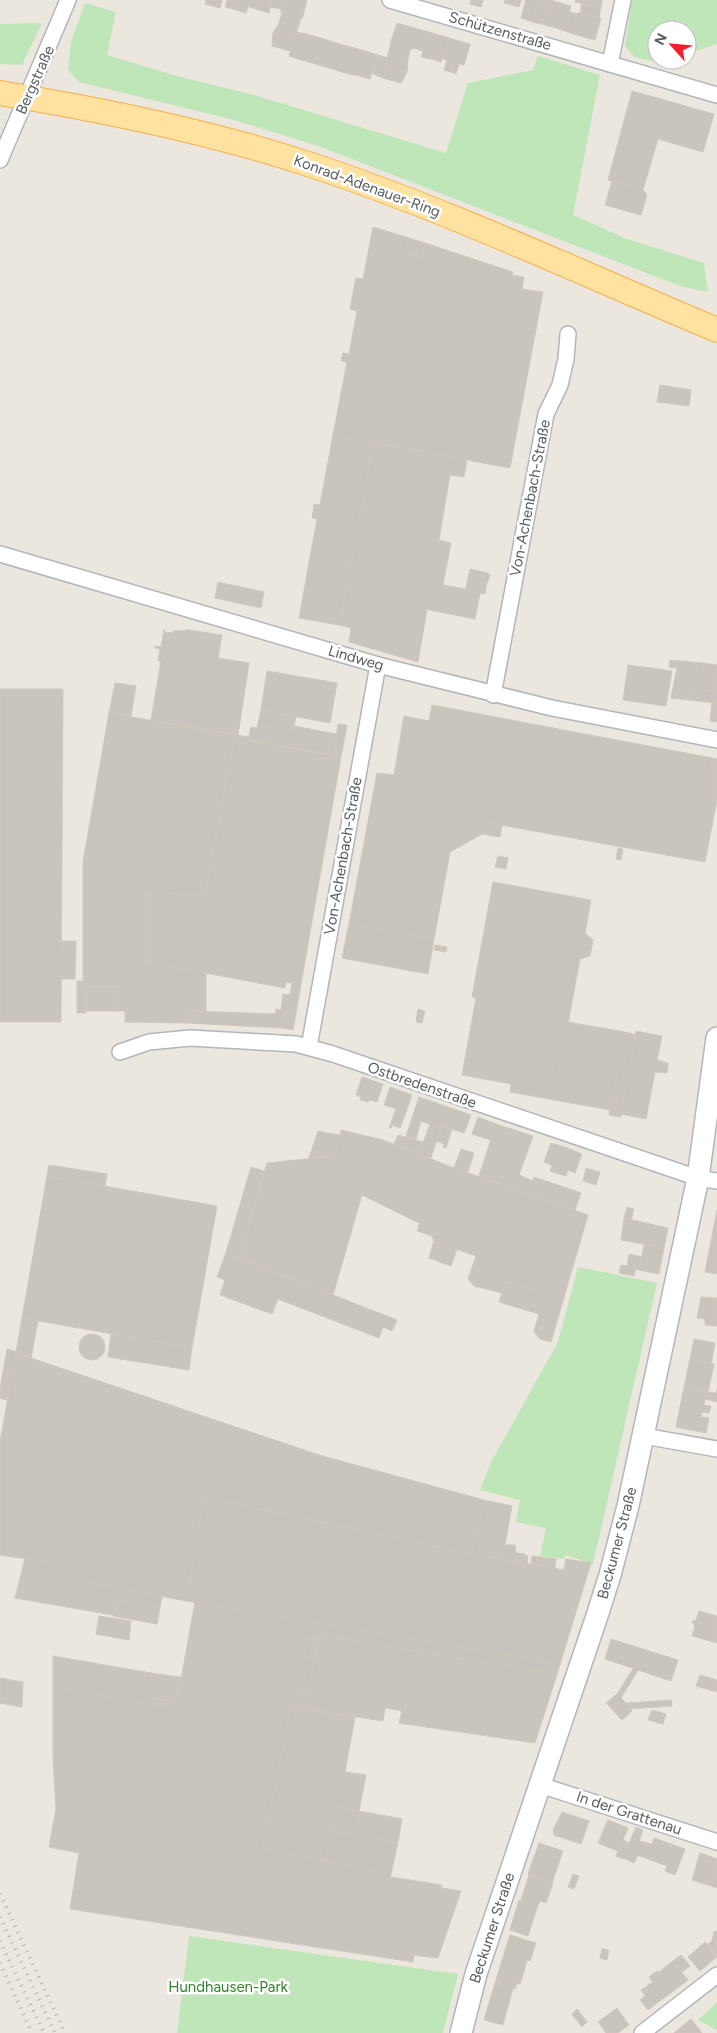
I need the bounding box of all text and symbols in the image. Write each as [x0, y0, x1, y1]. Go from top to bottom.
street label: Schützenstraße [447, 8, 553, 54]
north arrow [647, 20, 697, 70]
text: N [651, 31, 671, 48]
street label: Bergstraße [12, 43, 58, 117]
street label: Konrad-Adenauer-Ring [291, 151, 443, 221]
street label: Von-Achenbach-Straße [506, 418, 554, 578]
street label: Lindweg [326, 641, 386, 675]
street label: Von-Achenbach-Straße [320, 776, 366, 936]
street label: Ostbredenstraße [365, 1058, 479, 1112]
street label: Beckumer Straße [593, 1485, 641, 1601]
street label: In der Grattenau [574, 1787, 684, 1839]
street label: Beckumer Straße [466, 1870, 518, 1986]
park label: Hundhausen-Park [168, 1978, 288, 1996]

